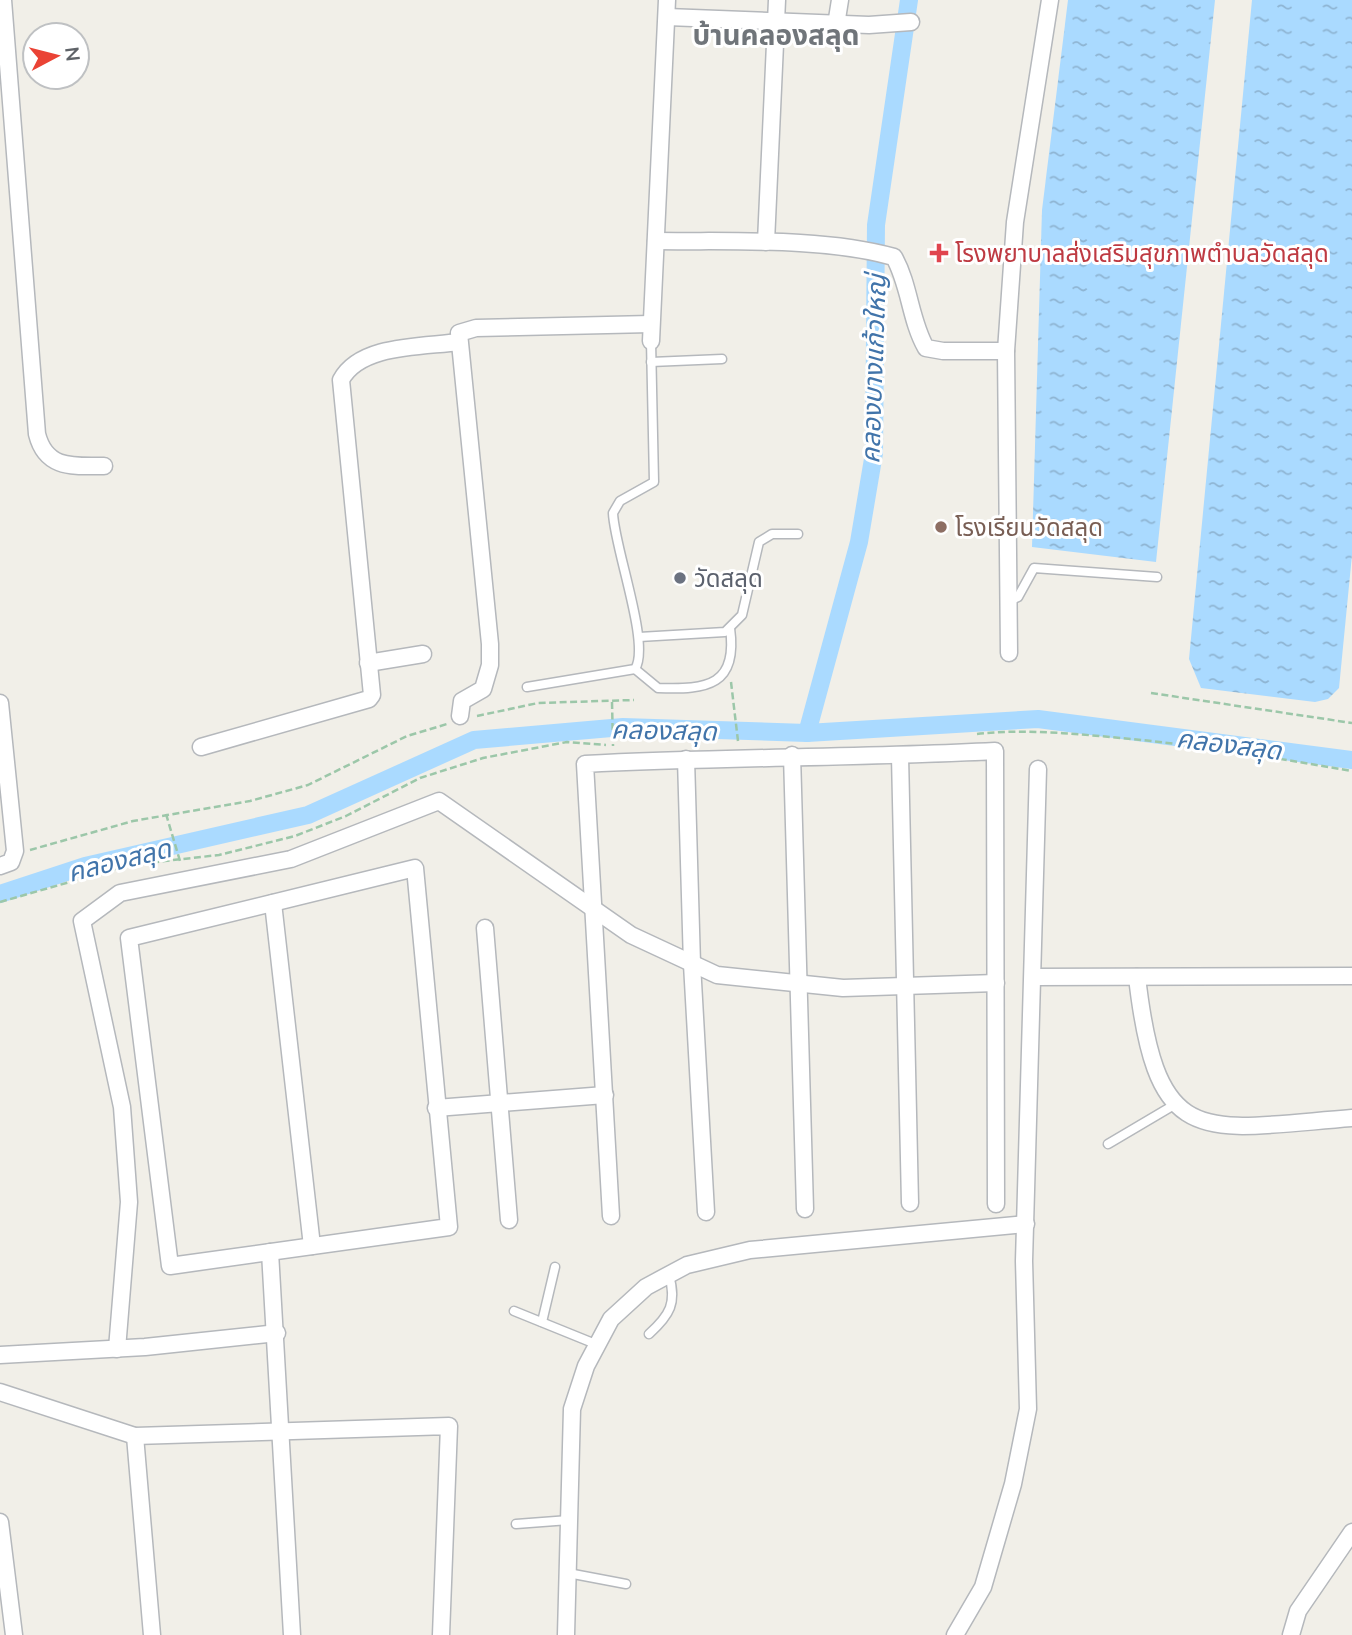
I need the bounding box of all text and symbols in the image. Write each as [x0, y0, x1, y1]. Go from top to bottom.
district label: บ้านคลองสลุด [693, 17, 859, 52]
north arrow [21, 21, 91, 91]
text: N [60, 45, 86, 63]
place label: โรงพยาบาลส่งเสริมสุขภาพตำบลวัดสลุด [955, 238, 1329, 269]
marker: โรงพยาบาลส่งเสริมสุขภาพตำบลวัดสลุด [929, 243, 949, 263]
water label: คลองบางแก้วใหญ่ [853, 270, 893, 464]
place label: โรงเรียนวัดสลุด [955, 512, 1103, 543]
marker: โรงเรียนวัดสลุด [933, 519, 949, 535]
place label: วัดสลุด [694, 563, 763, 594]
marker: วัดสลุด [672, 570, 688, 586]
water label: คลองสลุด [611, 713, 718, 747]
water label: คลองสลุด [1175, 721, 1284, 767]
water label: คลองสลุด [64, 831, 175, 889]

